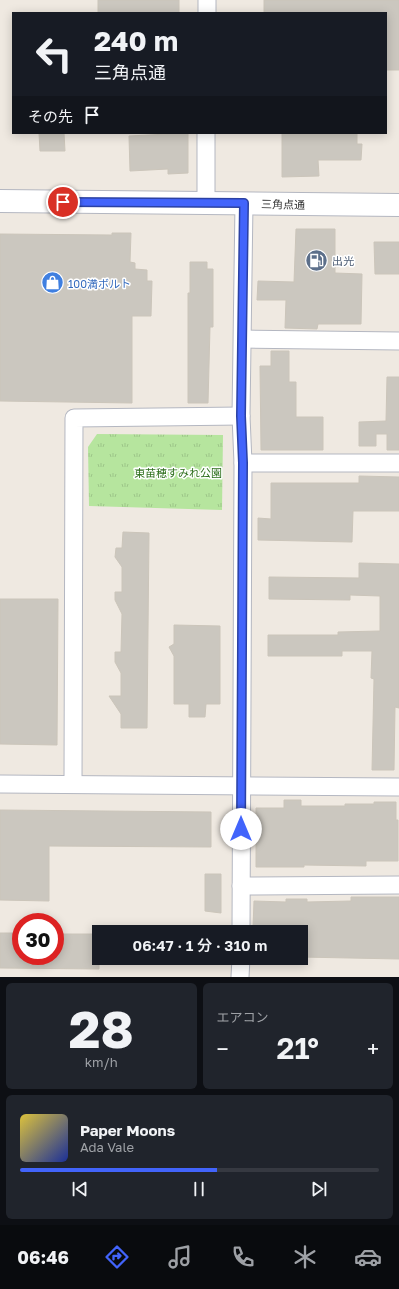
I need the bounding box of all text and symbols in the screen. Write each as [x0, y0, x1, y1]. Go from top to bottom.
text: 240 m [94, 24, 178, 57]
icon: left [28, 28, 80, 80]
text: 三角点通 [94, 61, 166, 83]
icon: arrive [81, 104, 103, 126]
text: その先 [28, 107, 73, 125]
pin [46, 185, 80, 219]
icon: arrive [52, 191, 74, 213]
street label: 三角点通 [261, 197, 305, 211]
fuel station icon: 出光 [304, 247, 330, 273]
place label: 出光 [332, 254, 354, 267]
shop icon: 100満ボルト [39, 270, 65, 296]
place label: 100満ボルト [68, 277, 131, 290]
park label: 東苗穂すみれ公園 [134, 466, 222, 479]
position arrow [220, 808, 262, 850]
speed limit sign: 30 [12, 913, 64, 965]
text: 06:47 · 1 分 · 310 m [133, 936, 267, 954]
text: 28 [69, 997, 134, 1059]
text: エアコン [217, 1009, 269, 1025]
text: 21° [276, 1030, 319, 1066]
text: − [217, 1035, 229, 1062]
text: + [367, 1035, 379, 1062]
text: km/h [85, 1054, 118, 1070]
text: Paper Moons [80, 1121, 175, 1139]
text: Ada Vale [80, 1139, 134, 1155]
icon: previous [69, 1178, 91, 1200]
icon: pause [188, 1178, 210, 1200]
icon: next [308, 1178, 330, 1200]
icon: directions [103, 1243, 131, 1271]
icon: music [166, 1243, 194, 1271]
icon: phone [229, 1243, 257, 1271]
icon: climate [291, 1243, 319, 1271]
icon: car [354, 1243, 382, 1271]
text: 06:46 [17, 1246, 69, 1268]

